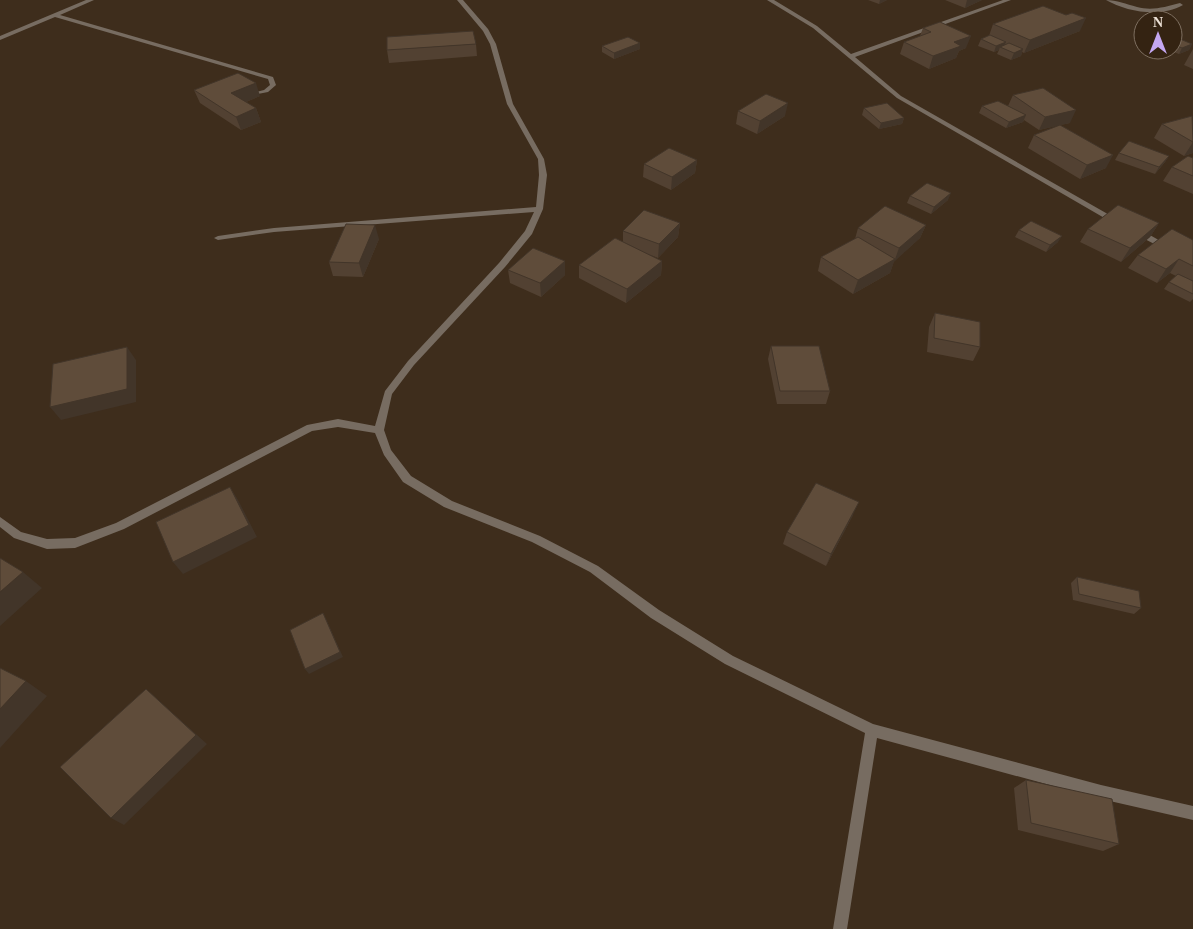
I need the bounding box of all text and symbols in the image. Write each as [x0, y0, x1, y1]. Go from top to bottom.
north arrow [1133, 10, 1183, 60]
text: N [1153, 15, 1163, 30]

